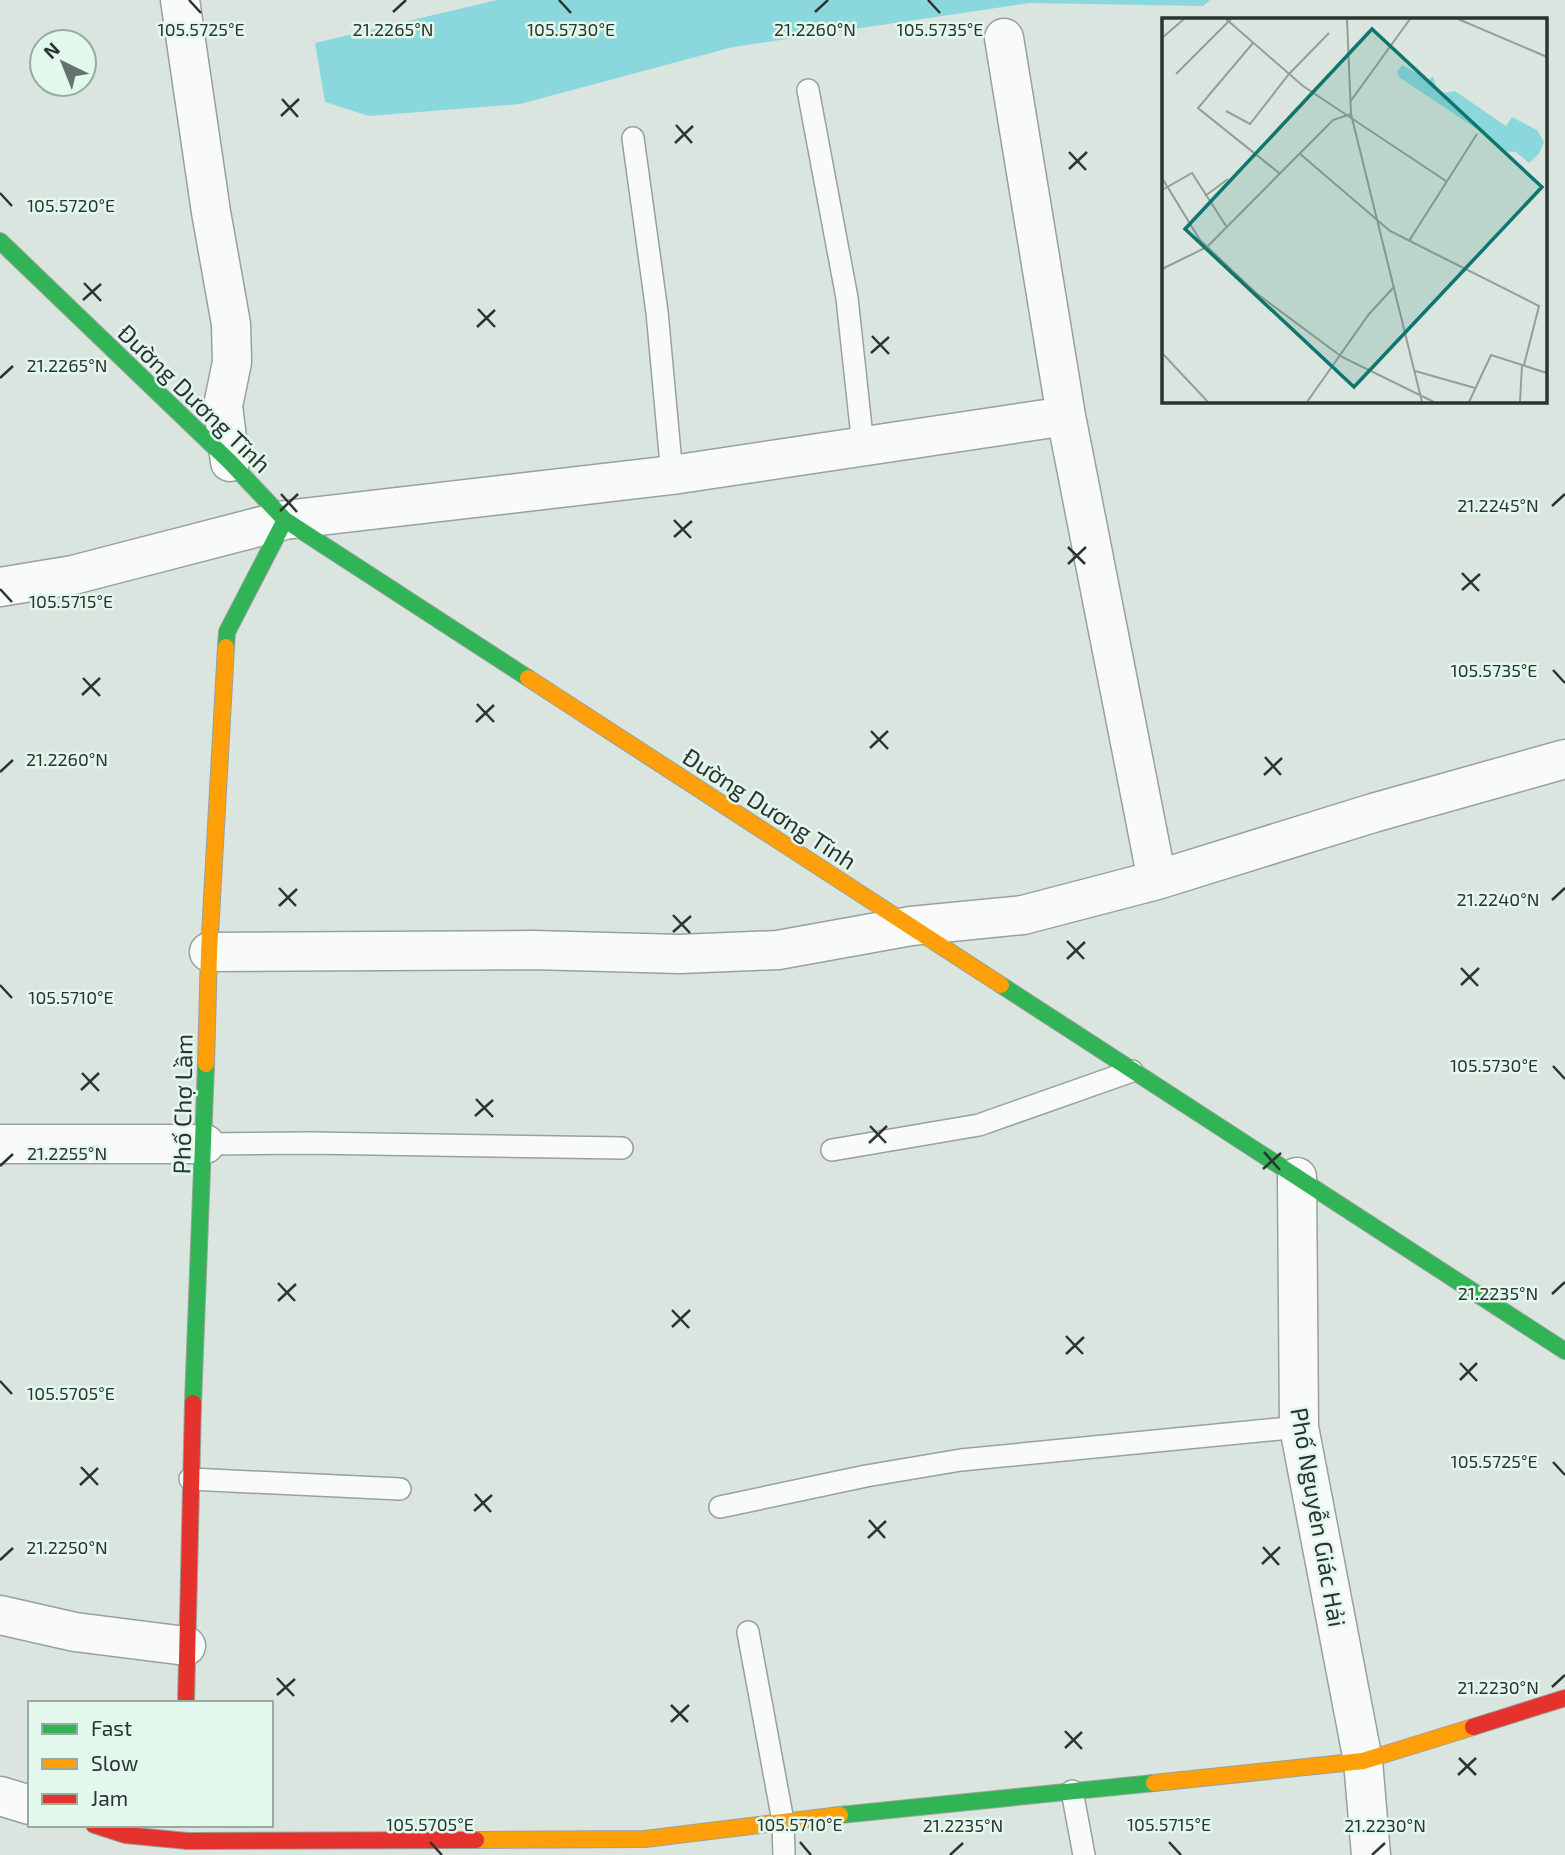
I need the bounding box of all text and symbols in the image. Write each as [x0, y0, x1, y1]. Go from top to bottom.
text: 105.5725°E [157, 18, 245, 40]
text: 21.2265°N [353, 18, 433, 40]
text: 105.5730°E [527, 18, 615, 40]
text: 21.2260°N [774, 18, 856, 40]
text: 105.5735°E [897, 18, 983, 40]
inset map [1162, 18, 1548, 402]
north arrow [28, 28, 98, 98]
text: N [38, 37, 64, 63]
text: 105.5720°E [27, 194, 115, 216]
street label: Đường Dương Tĩnh [113, 318, 277, 478]
text: 21.2265°N [27, 354, 107, 376]
text: 21.2245°N [1457, 494, 1539, 516]
text: 105.5715°E [29, 590, 113, 612]
text: 105.5735°E [1451, 659, 1537, 681]
street label: Đường Dương Tĩnh [678, 741, 862, 875]
text: 21.2260°N [26, 748, 108, 770]
text: 21.2240°N [1457, 888, 1539, 910]
text: 105.5710°E [28, 986, 114, 1008]
street label: Phố Chợ Lầm [166, 1033, 198, 1175]
text: 105.5730°E [1450, 1054, 1538, 1076]
text: 21.2255°N [27, 1142, 107, 1164]
text: 21.2235°N [1458, 1282, 1538, 1304]
text: 105.5705°E [27, 1382, 115, 1404]
street label: Phố Nguyễn Giác Hải [1285, 1405, 1353, 1629]
text: 105.5725°E [1450, 1450, 1538, 1472]
text: 21.2250°N [26, 1536, 108, 1558]
text: 21.2230°N [1457, 1676, 1539, 1698]
legend [28, 1701, 273, 1827]
text: Fast [91, 1715, 132, 1740]
text: Slow [91, 1750, 138, 1775]
text: Jam [91, 1785, 128, 1810]
text: 105.5705°E [386, 1813, 474, 1835]
text: 105.5710°E [757, 1813, 843, 1835]
text: 105.5715°E [1127, 1813, 1211, 1835]
text: 21.2235°N [923, 1814, 1003, 1836]
text: 21.2230°N [1344, 1814, 1426, 1836]

